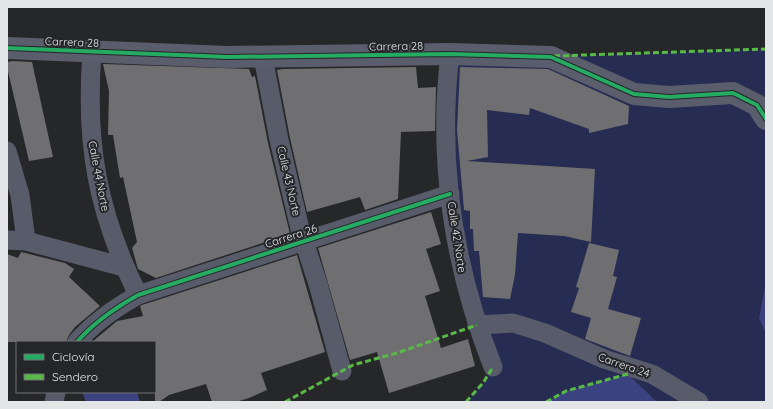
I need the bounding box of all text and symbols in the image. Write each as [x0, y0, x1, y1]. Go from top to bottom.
street label: Carrera 28 [45, 34, 99, 50]
street label: Carrera 28 [369, 39, 423, 53]
street label: Calle 44 Norte [85, 140, 113, 212]
street label: Calle 43 Norte [274, 145, 304, 217]
street label: Calle 42 Norte [444, 201, 470, 273]
street label: Carrera 26 [263, 221, 319, 251]
legend [16, 341, 156, 393]
text: Ciclovía [52, 349, 95, 364]
street label: Carrera 24 [596, 350, 652, 380]
text: Sendero [52, 369, 98, 384]

